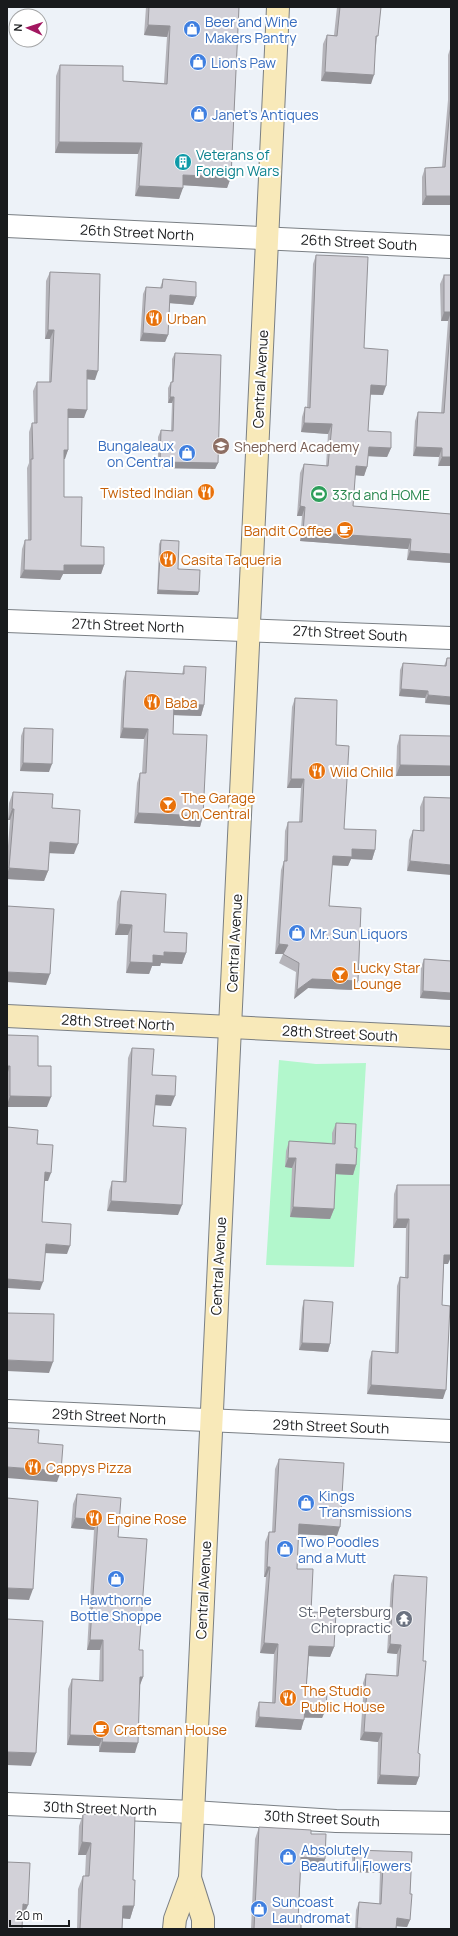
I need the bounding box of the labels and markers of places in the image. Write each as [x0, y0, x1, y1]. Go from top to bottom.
place label: Beer and Wine Makers Pantry [205, 12, 297, 47]
shop icon: Beer and Wine Makers Pantry [182, 19, 202, 39]
shop icon: Lion's Paw [188, 52, 208, 72]
place label: Lion's Paw [211, 53, 276, 72]
shop icon: Janet's Antiques [189, 104, 209, 124]
place label: Janet's Antiques [212, 105, 319, 124]
place label: Veterans of Foreign Wars [196, 145, 279, 180]
building icon: Veterans of Foreign Wars [173, 152, 193, 172]
restaurant icon: Urban [144, 308, 164, 328]
place label: Urban [167, 309, 206, 328]
place label: Bungaleaux on Central [98, 436, 175, 471]
school or university icon: Shepherd Academy [211, 436, 231, 456]
place label: Shepherd Academy [234, 437, 360, 456]
shop icon: Bungaleaux on Central [177, 443, 197, 463]
restaurant icon: Twisted Indian [196, 482, 216, 502]
place label: Twisted Indian [100, 483, 193, 502]
sports icon: 33rd and HOME [309, 484, 329, 504]
place label: 33rd and HOME [332, 485, 430, 504]
cafe icon: Bandit Coffee [335, 520, 355, 540]
place label: Bandit Coffee [244, 521, 332, 540]
restaurant icon: Casita Taqueria [158, 549, 178, 569]
place label: Casita Taqueria [181, 550, 282, 569]
restaurant icon: Baba [142, 692, 162, 712]
place label: Baba [165, 693, 197, 712]
restaurant icon: Wild Child [307, 761, 327, 781]
place label: Wild Child [330, 762, 394, 781]
place label: The Garage On Central [181, 788, 255, 823]
bar icon: The Garage On Central [158, 795, 178, 815]
shop icon: Mr. Sun Liquors [287, 923, 307, 943]
place label: Mr. Sun Liquors [310, 924, 408, 943]
place label: Lucky Star Lounge [353, 958, 420, 993]
bar icon: Lucky Star Lounge [330, 965, 350, 985]
restaurant icon: Cappys Pizza [23, 1457, 43, 1477]
place label: Cappys Pizza [46, 1458, 132, 1477]
place label: Kings Transmissions [319, 1486, 412, 1521]
shop icon: Kings Transmissions [296, 1493, 316, 1513]
restaurant icon: Engine Rose [84, 1508, 104, 1528]
place label: Engine Rose [107, 1509, 187, 1528]
place label: Two Poodles and a Mutt [298, 1532, 379, 1567]
shop icon: Two Poodles and a Mutt [275, 1539, 295, 1559]
shop icon: Hawthorne Bottle Shoppe [106, 1569, 126, 1589]
place label: Hawthorne Bottle Shoppe [70, 1590, 162, 1625]
place label: St. Petersburg Chiropractic [299, 1602, 391, 1637]
temple icon: St. Petersburg Chiropractic [394, 1609, 414, 1629]
place label: The Studio Public House [301, 1681, 385, 1716]
restaurant icon: The Studio Public House [278, 1688, 298, 1708]
cafe icon: Craftsman House [91, 1719, 111, 1739]
place label: Craftsman House [114, 1720, 227, 1739]
place label: Absolutely Beautiful Flowers [301, 1840, 411, 1875]
shop icon: Absolutely Beautiful Flowers [278, 1847, 298, 1867]
place label: Suncoast Laundromat [272, 1892, 351, 1927]
shop icon: Suncoast Laundromat [249, 1899, 269, 1919]

